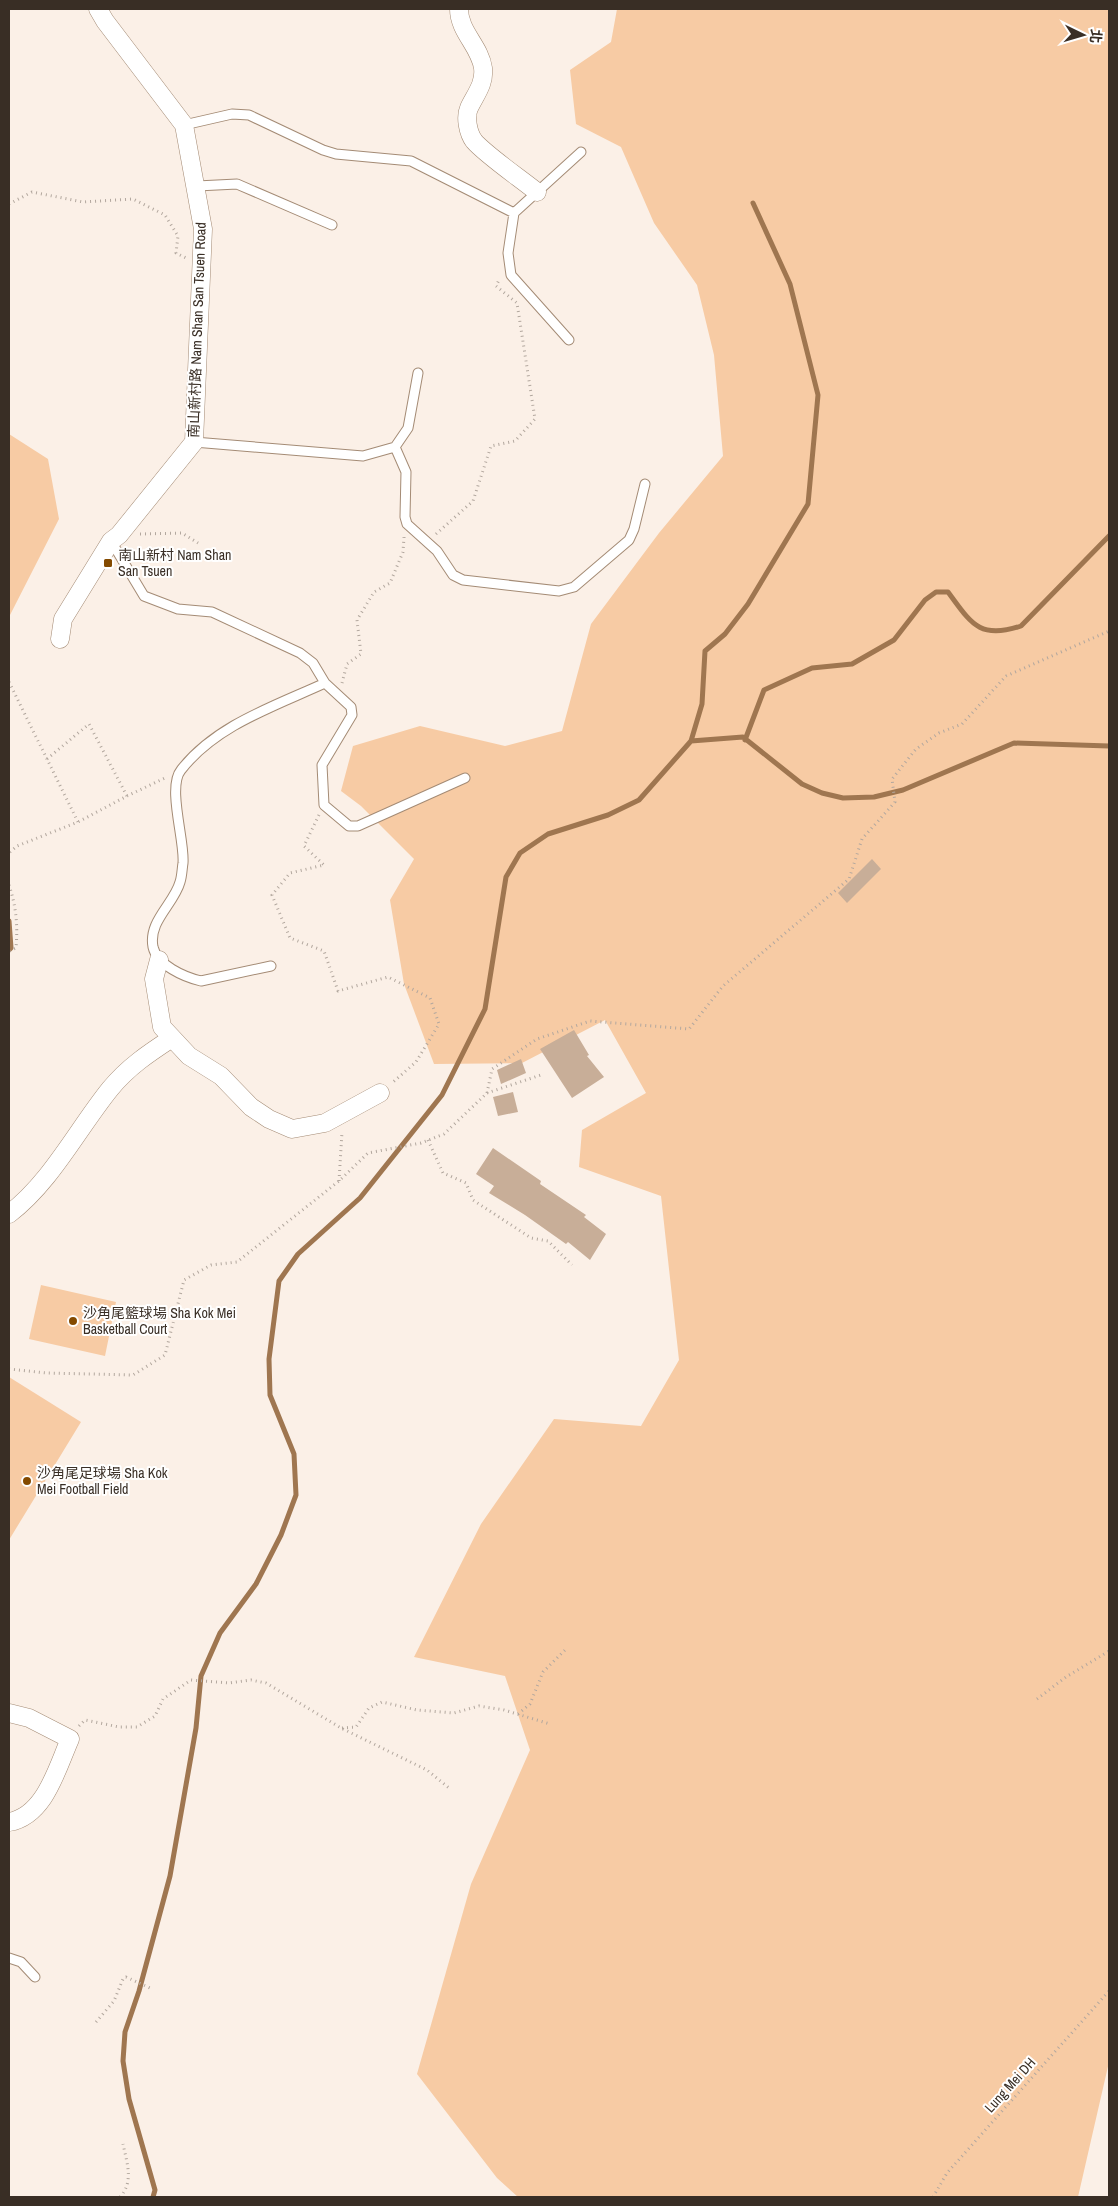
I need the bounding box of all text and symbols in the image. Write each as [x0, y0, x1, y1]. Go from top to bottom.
north arrow [1058, 10, 1108, 60]
text: 北 [1086, 28, 1106, 44]
street label: 南山新村路 Nam Shan San Tsuen Road [184, 222, 210, 438]
place label: 南山新村 Nam Shan San Tsuen [118, 546, 231, 580]
marker: 南山新村 Nam Shan San Tsuen [102, 557, 114, 569]
place label: 沙角尾籃球場 Sha Kok Mei Basketball Court [83, 1304, 236, 1338]
marker: 沙角尾籃球場 Sha Kok Mei Basketball Court [67, 1315, 79, 1327]
place label: 沙角尾足球場 Sha Kok Mei Football Field [37, 1464, 168, 1498]
marker: 沙角尾足球場 Sha Kok Mei Football Field [21, 1475, 33, 1487]
street label: Lung Mei DH [981, 2054, 1039, 2116]

